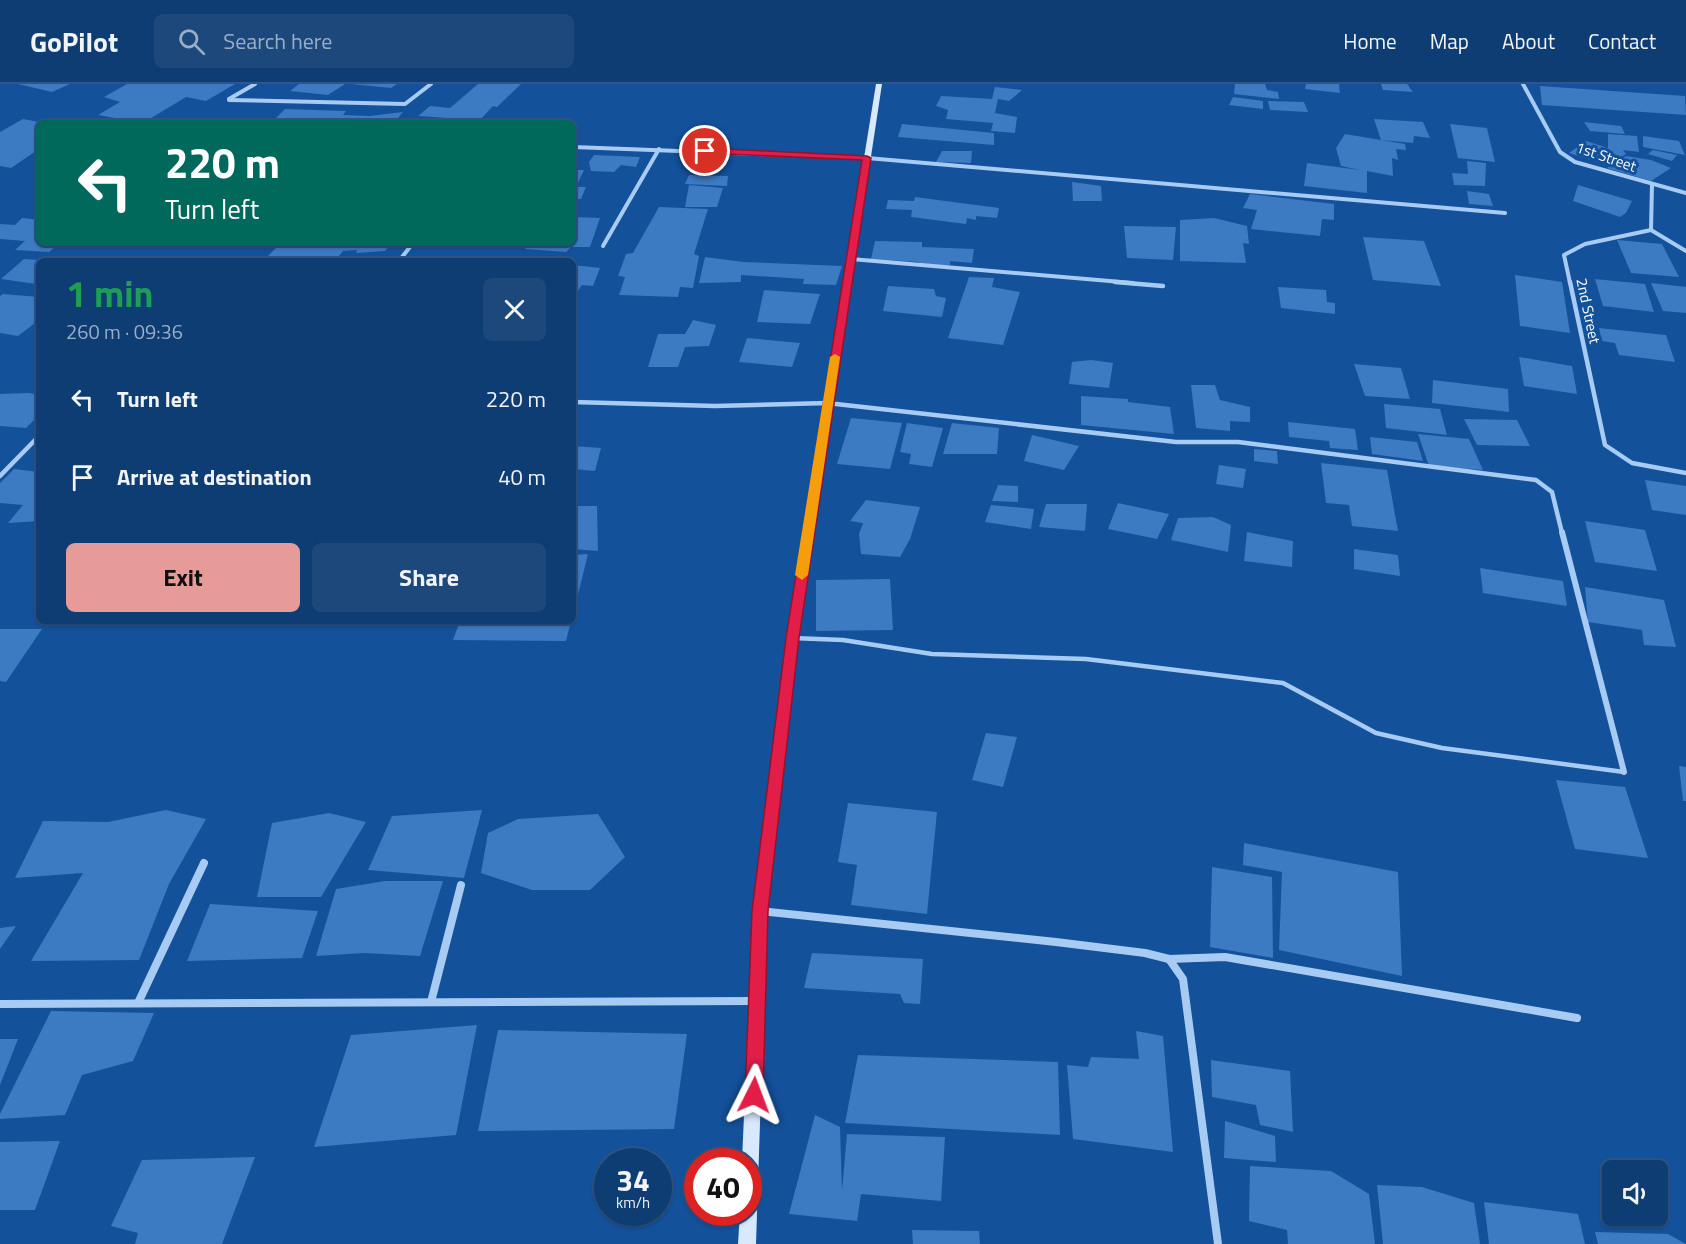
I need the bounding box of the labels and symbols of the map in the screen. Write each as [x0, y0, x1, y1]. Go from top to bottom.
pin [679, 125, 730, 176]
street label: 1st Street [1573, 135, 1640, 178]
street label: 2nd Street [1570, 276, 1607, 346]
position arrow [722, 1063, 786, 1127]
speed limit sign: 40 [684, 1148, 762, 1226]

